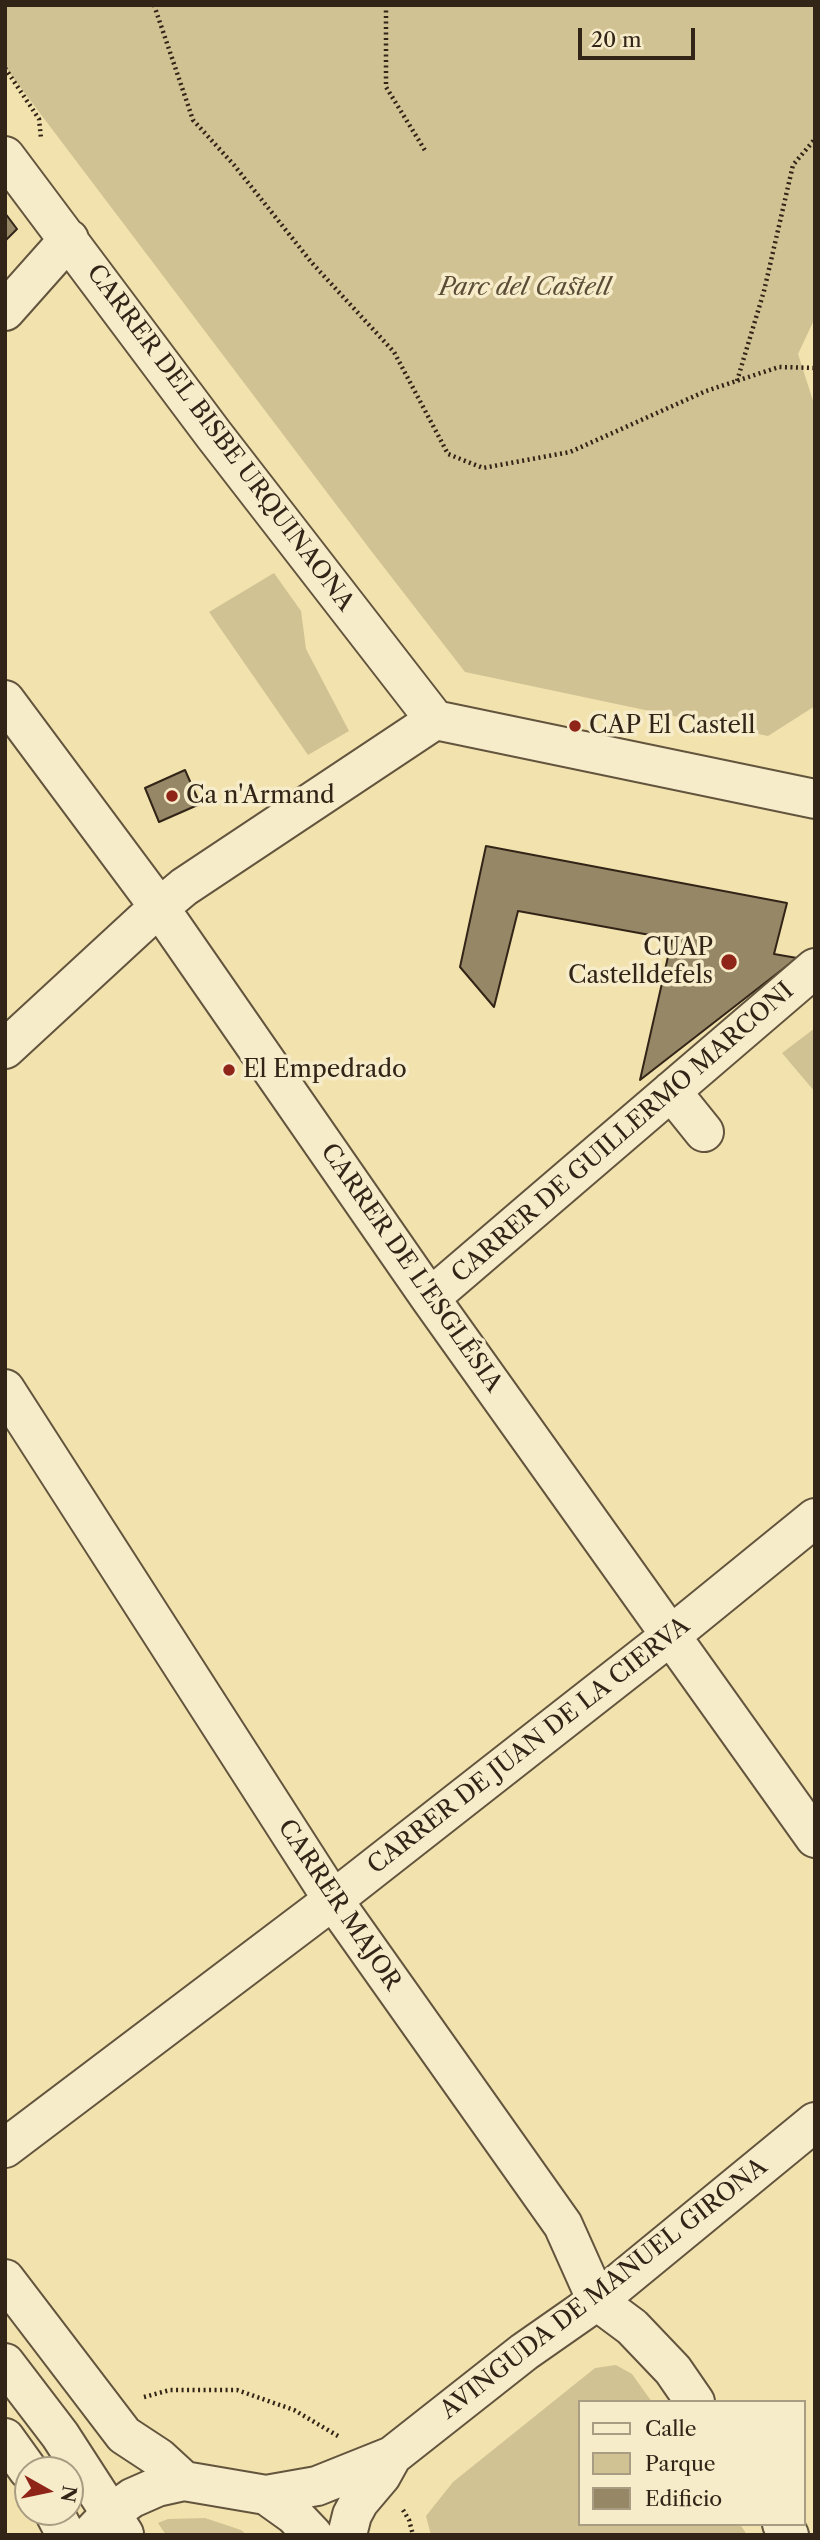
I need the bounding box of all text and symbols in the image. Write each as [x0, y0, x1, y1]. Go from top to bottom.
scale bar [582, 14, 699, 58]
text: 20 m [591, 27, 642, 52]
street label: CARRER DEL BISBE URQUINAONA [80, 259, 360, 617]
park label: Parc del Castell [439, 274, 611, 302]
place label: CAP El Castell [589, 712, 755, 740]
marker: CAP El Castell [567, 718, 583, 734]
place label: Ca n'Armand [186, 782, 335, 810]
marker: Ca n'Armand [164, 788, 180, 804]
place label: CUAP Castelldefels [568, 934, 713, 990]
marker: CUAP Castelldefels [719, 952, 739, 972]
street label: CARRER DE GUILLERMO MARCONI [446, 977, 800, 1289]
place label: El Empedrado [243, 1056, 407, 1084]
marker: El Empedrado [221, 1062, 237, 1078]
street label: CARRER DE L'ESGLÉSIA [314, 1138, 508, 1398]
street label: CARRER DE JUAN DE LA CIERVA [362, 1611, 696, 1881]
street label: CARRER MAJOR [271, 1814, 407, 1996]
street label: AVINGUDA DE MANUEL GIRONA [435, 2153, 773, 2425]
legend [578, 2400, 806, 2526]
text: Calle [645, 2416, 697, 2441]
text: Parque [645, 2451, 716, 2476]
north arrow [14, 2456, 84, 2526]
text: N [56, 2484, 81, 2504]
text: Edificio [645, 2486, 722, 2511]

